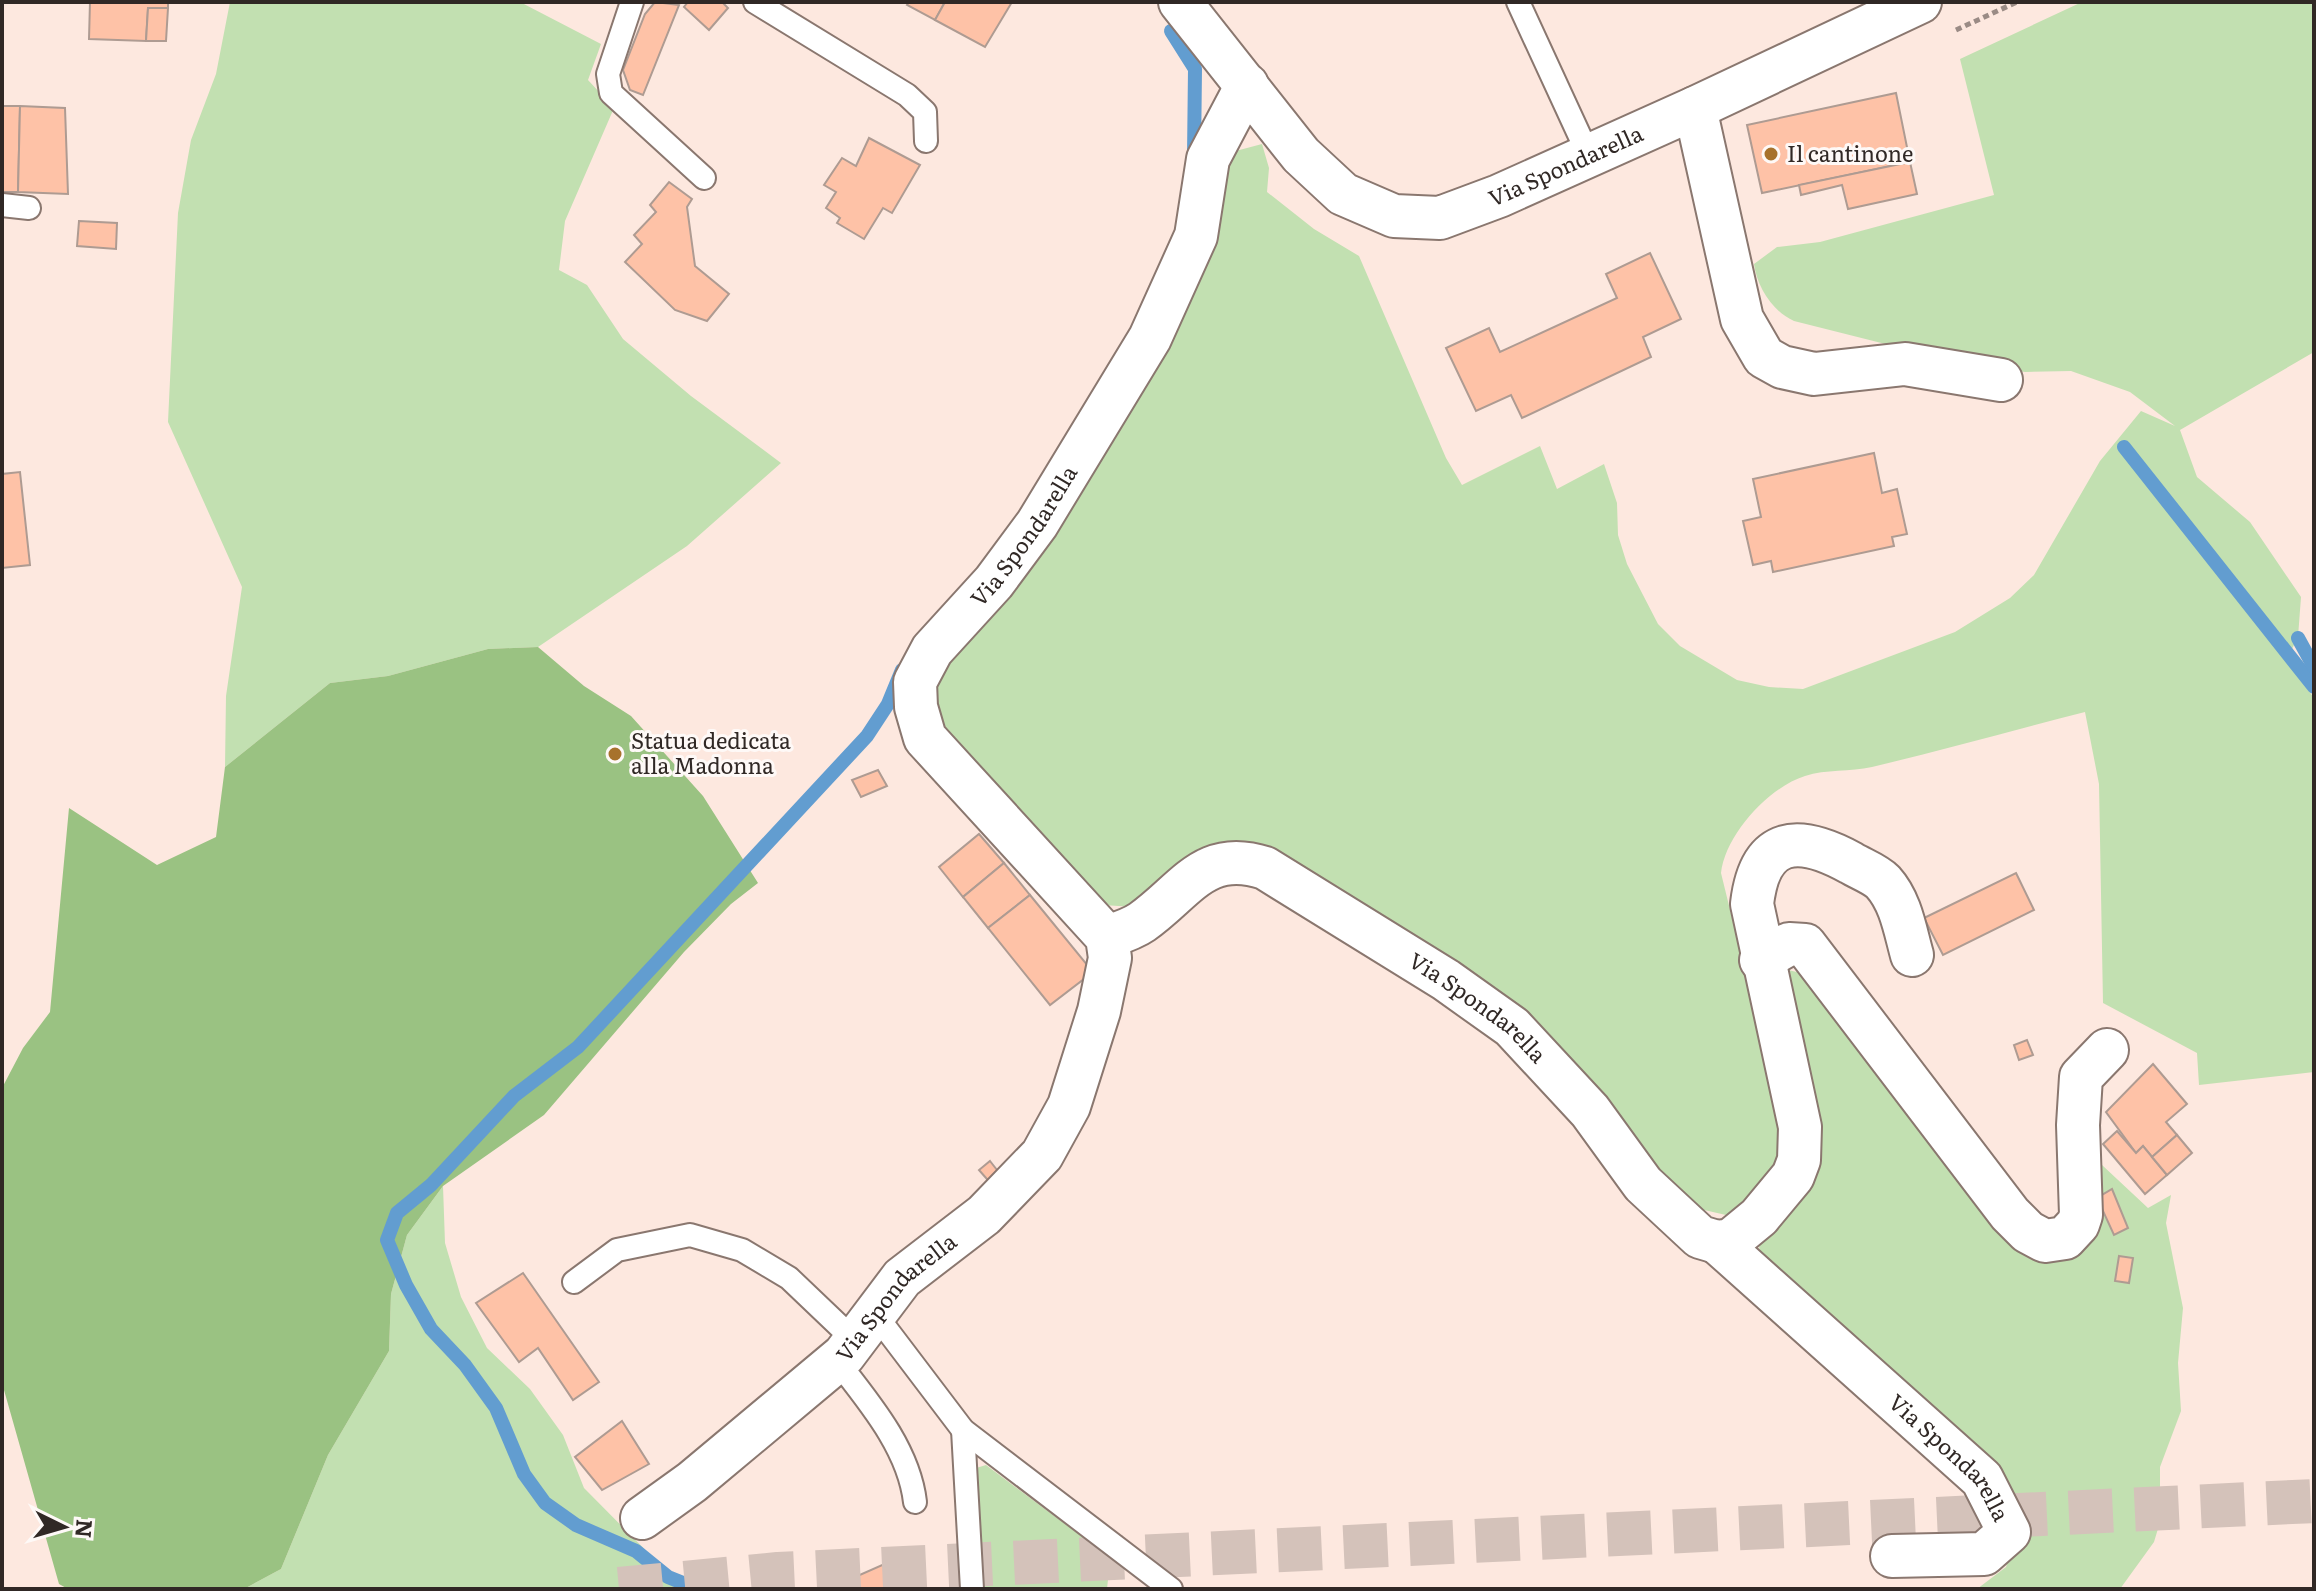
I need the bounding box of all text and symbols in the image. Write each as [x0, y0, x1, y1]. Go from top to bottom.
street label: Via Spondarella [1483, 116, 1648, 214]
place label: Il cantinone [1787, 136, 1913, 169]
marker: Il cantinone [1762, 145, 1780, 163]
street label: Via Spondarella [962, 458, 1084, 613]
place label: Statua dedicata alla Madonna [631, 723, 791, 781]
marker: Statua dedicata alla Madonna [606, 745, 624, 763]
street label: Via Spondarella [1403, 943, 1555, 1070]
street label: Via Spondarella [827, 1224, 963, 1368]
street label: Via Spondarella [1882, 1385, 2019, 1527]
north arrow [24, 1487, 104, 1567]
text: N [68, 1518, 103, 1540]

